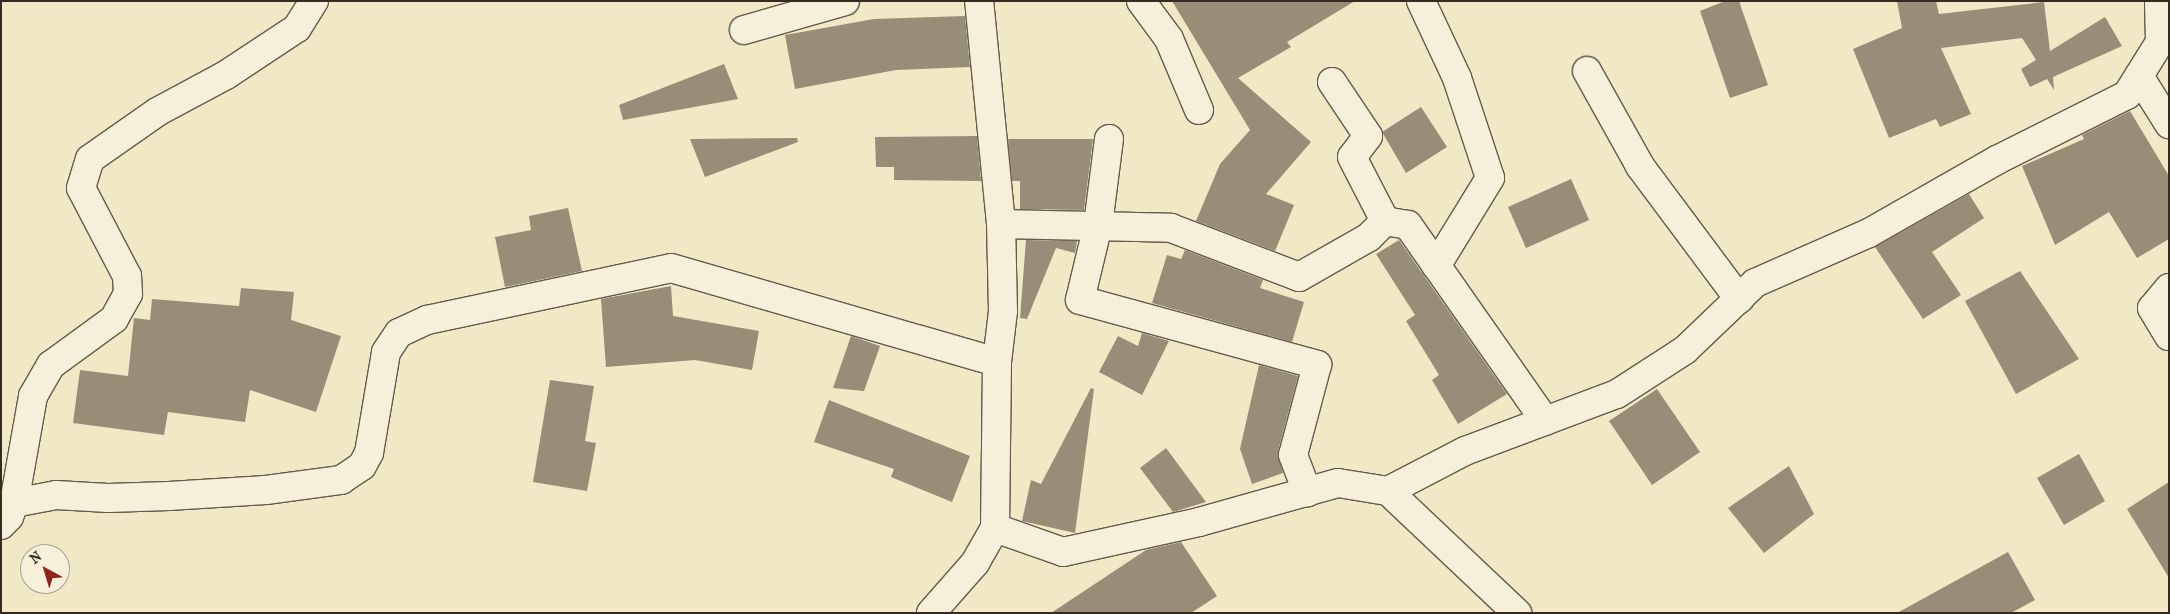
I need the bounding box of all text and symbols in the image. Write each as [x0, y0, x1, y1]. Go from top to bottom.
north arrow [20, 544, 70, 594]
text: N [26, 548, 45, 568]

